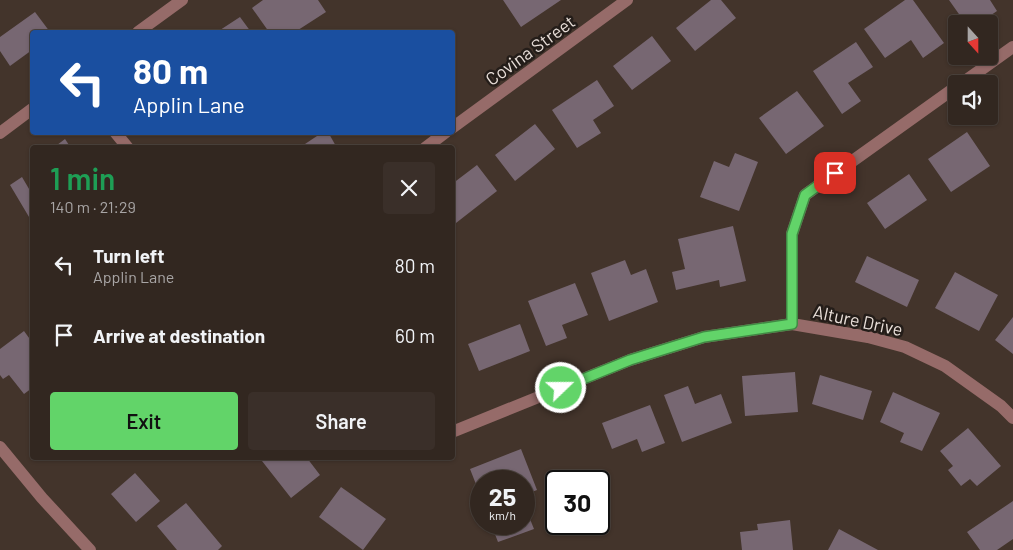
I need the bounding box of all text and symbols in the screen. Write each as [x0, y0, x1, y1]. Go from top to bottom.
street label: Covina Street [481, 10, 579, 90]
north arrow [948, 15, 998, 65]
map controls [948, 15, 998, 125]
text: 80 m [133, 49, 208, 91]
icon: left [50, 50, 115, 115]
button: sound [948, 75, 998, 125]
text: Applin Lane [133, 91, 245, 117]
pin [814, 152, 856, 194]
icon: arrive [821, 159, 849, 187]
text: 1 min [50, 160, 115, 196]
button: close [383, 162, 435, 214]
text: 140 m · 21:29 [50, 197, 136, 216]
text: Turn left [93, 244, 164, 267]
icon: left [50, 251, 78, 279]
text: 80 m [395, 254, 435, 277]
text: Applin Lane [93, 267, 174, 286]
street label: Alture Drive [811, 300, 905, 340]
icon: arrive [50, 321, 78, 349]
text: Arrive at destination [93, 324, 265, 347]
text: 60 m [395, 324, 435, 347]
position arrow [534, 361, 586, 413]
button: Exit [50, 392, 238, 450]
button: Share [248, 392, 435, 450]
speed limit sign: 30 [545, 470, 610, 535]
text: 25 [489, 481, 516, 511]
text: km/h [489, 508, 516, 522]

